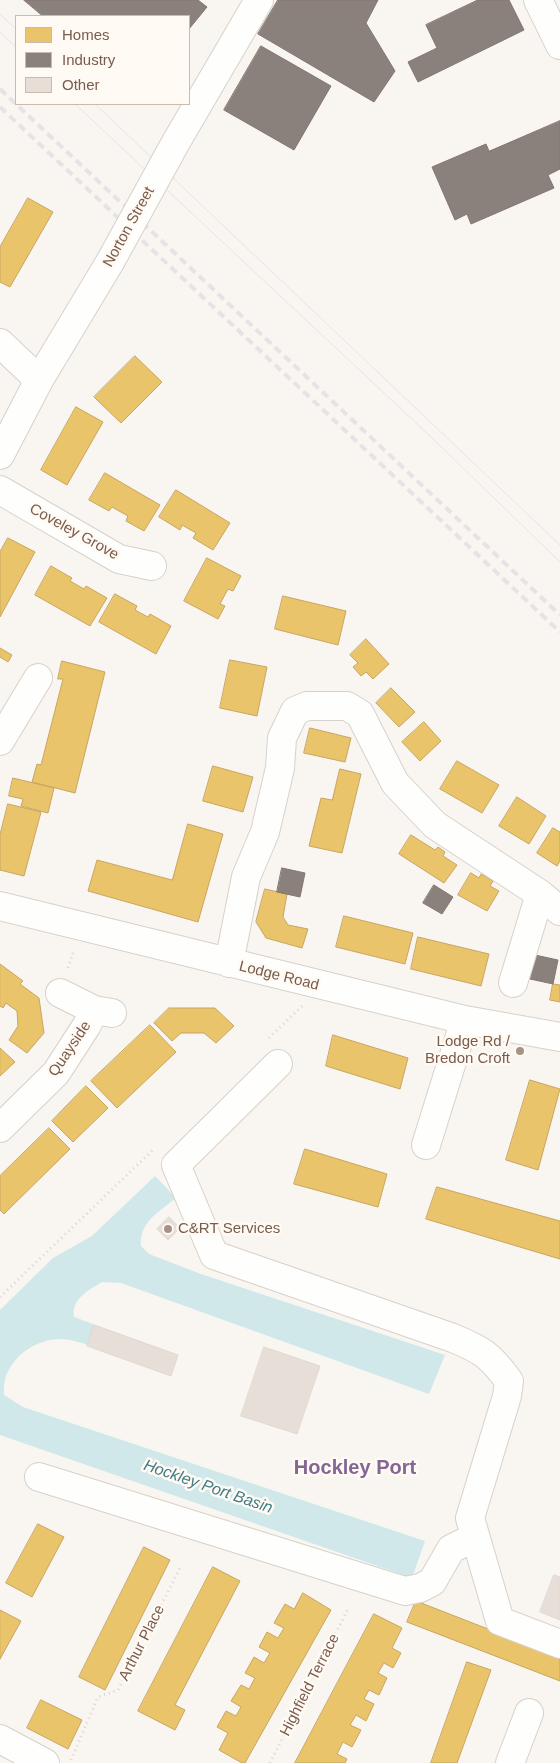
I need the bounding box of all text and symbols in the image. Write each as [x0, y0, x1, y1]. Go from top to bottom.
legend [15, 15, 190, 105]
text: Homes [62, 26, 110, 43]
text: Industry [62, 51, 115, 68]
text: Other [62, 76, 100, 93]
street label: Norton Street [100, 184, 158, 270]
street label: Coveley Grove [26, 500, 122, 564]
street label: Lodge Road [237, 957, 321, 995]
street label: Quayside [45, 1018, 95, 1080]
place label: Lodge Rd / Bredon Croft [425, 1033, 510, 1068]
marker: Lodge Rd / Bredon Croft [514, 1045, 526, 1057]
place label: C&RT Services [178, 1220, 280, 1238]
marker: C&RT Services [162, 1223, 174, 1235]
water label: Hockley Port Basin [141, 1456, 275, 1518]
district label: Hockley Port [294, 1456, 416, 1480]
street label: Arthur Place [115, 1602, 169, 1684]
street label: Highfield Terrace [276, 1631, 344, 1739]

